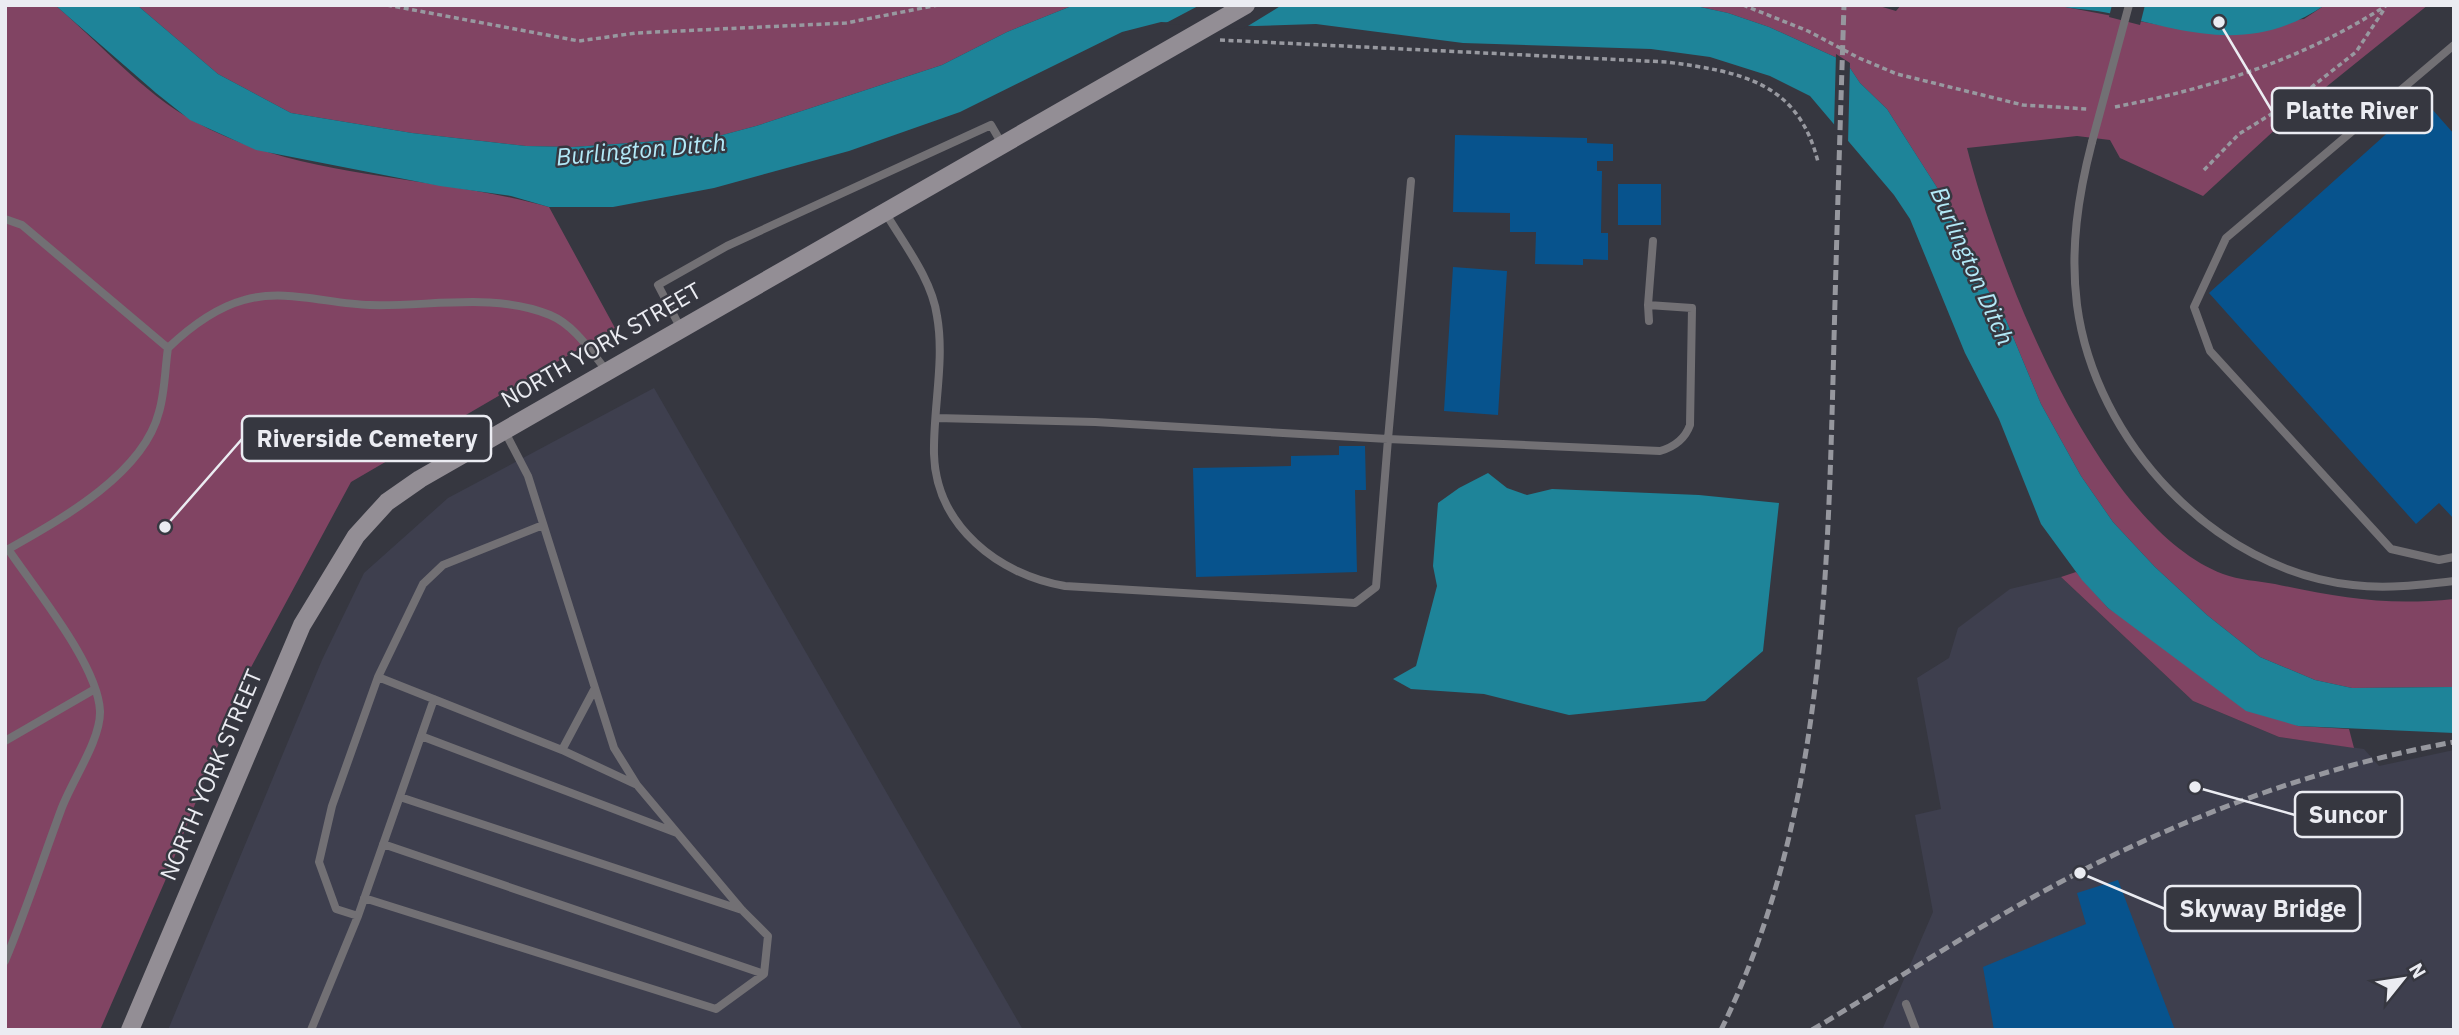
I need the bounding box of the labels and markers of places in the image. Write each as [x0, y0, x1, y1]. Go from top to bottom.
callout: Platte River [2272, 88, 2432, 133]
callout: Riverside Cemetery [242, 416, 491, 461]
callout: Suncor [2295, 792, 2402, 837]
callout: Skyway Bridge [2165, 886, 2360, 931]

